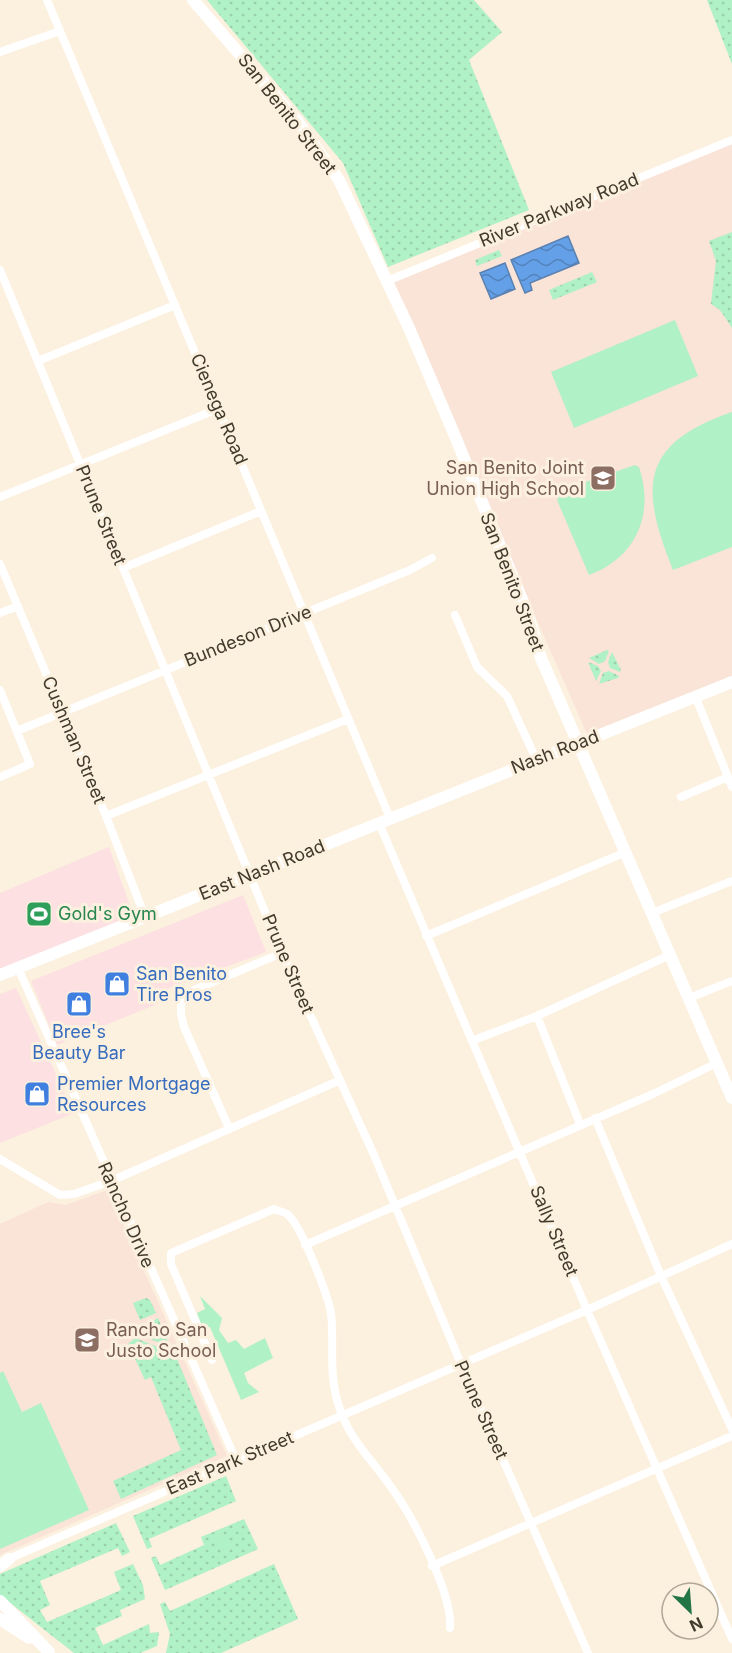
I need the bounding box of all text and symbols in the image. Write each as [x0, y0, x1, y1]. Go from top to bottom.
street label: San Benito Street [234, 49, 341, 178]
street label: River Parkway Road [476, 168, 641, 251]
street label: Cienega Road [187, 350, 252, 468]
place label: San Benito Joint Union High School [426, 457, 584, 499]
street label: Prune Street [72, 462, 131, 568]
school or university icon: San Benito Joint Union High School [588, 463, 618, 493]
street label: San Benito Street [476, 509, 549, 654]
street label: Bundeson Drive [181, 600, 314, 671]
street label: Cushman Street [38, 673, 111, 807]
street label: Nash Road [508, 725, 602, 778]
street label: East Nash Road [196, 835, 328, 904]
sports icon: Gold's Gym [24, 899, 54, 929]
place label: Gold's Gym [58, 903, 157, 924]
street label: Prune Street [258, 911, 319, 1017]
place label: San Benito Tire Pros [136, 963, 227, 1005]
shop icon: San Benito Tire Pros [102, 969, 132, 999]
shop icon: Bree's Beauty Bar [64, 989, 94, 1019]
place label: Bree's Beauty Bar [32, 1021, 126, 1063]
place label: Premier Mortgage Resources [57, 1073, 210, 1115]
shop icon: Premier Mortgage Resources [22, 1079, 52, 1109]
street label: Rancho Drive [94, 1159, 159, 1271]
street label: Sally Street [526, 1182, 583, 1279]
place label: Rancho San Justo School [106, 1319, 216, 1361]
school or university icon: Rancho San Justo School [72, 1325, 102, 1355]
street label: Prune Street [450, 1357, 513, 1463]
street label: East Park Street [163, 1426, 296, 1499]
north arrow [660, 1581, 720, 1641]
text: N [687, 1613, 706, 1636]

